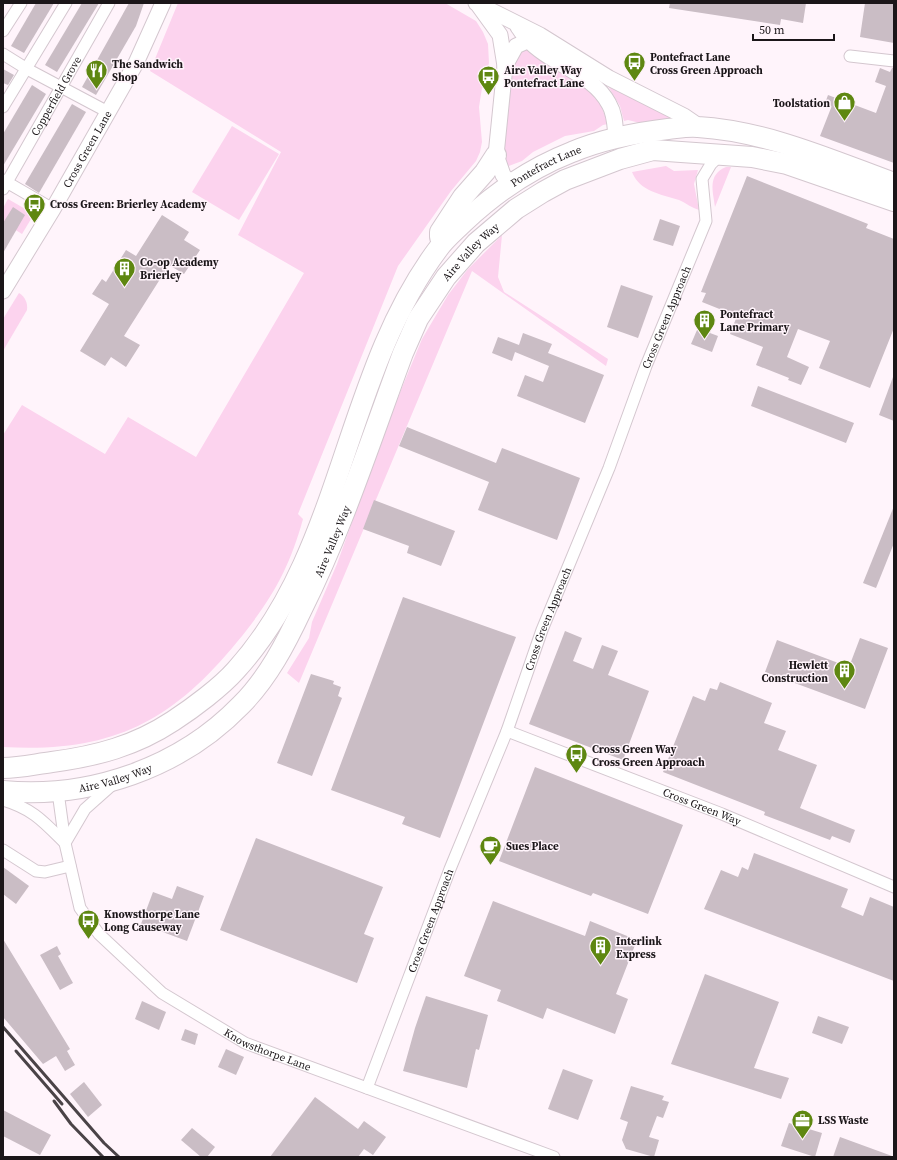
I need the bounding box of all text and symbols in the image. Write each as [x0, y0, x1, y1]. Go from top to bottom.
scale bar [753, 16, 834, 42]
text: 50 m [759, 22, 785, 38]
bus stop icon: Pontefract Lane Cross Green Approach [621, 50, 647, 83]
place label: Pontefract Lane Cross Green Approach [650, 50, 763, 78]
street label: Copperfield Grove [27, 53, 85, 139]
restaurant icon: The Sandwich Shop [83, 57, 109, 90]
place label: The Sandwich Shop [112, 57, 183, 85]
bus stop icon: Aire Valley Way Pontefract Lane [476, 63, 502, 96]
place label: Aire Valley Way Pontefract Lane [504, 63, 585, 91]
shop icon: Toolstation [832, 90, 858, 123]
place label: Toolstation [773, 96, 830, 111]
street label: Cross Green Lane [59, 107, 115, 190]
street label: Pontefract Lane [507, 141, 584, 190]
bus stop icon: Cross Green: Brierley Academy [21, 191, 47, 224]
place label: Cross Green: Brierley Academy [50, 197, 207, 212]
street label: Aire Valley Way [439, 219, 502, 284]
building icon: Co-op Academy Brierley [112, 255, 138, 288]
place label: Co-op Academy Brierley [140, 255, 219, 283]
street label: Cross Green Approach [638, 263, 694, 371]
building icon: Pontefract Lane Primary [692, 307, 718, 340]
place label: Pontefract Lane Primary [720, 307, 789, 335]
street label: Aire Valley Way [311, 503, 354, 579]
street label: Cross Green Approach [521, 564, 575, 673]
place label: Hewlett Construction [761, 658, 829, 686]
building icon: Hewlett Construction [831, 658, 857, 691]
bus stop icon: Cross Green Way Cross Green Approach [563, 742, 589, 775]
place label: Cross Green Way Cross Green Approach [592, 742, 705, 770]
street label: Aire Valley Way [77, 760, 155, 796]
street label: Cross Green Way [661, 784, 744, 829]
cafe icon: Sues Place [478, 833, 504, 866]
place label: Sues Place [506, 839, 559, 854]
street label: Cross Green Approach [404, 866, 457, 975]
bus stop icon: Knowsthorpe Lane Long Causeway [75, 907, 101, 940]
place label: Knowsthorpe Lane Long Causeway [104, 907, 200, 935]
building icon: Interlink Express [587, 934, 613, 967]
place label: Interlink Express [616, 934, 662, 962]
street label: Knowsthorpe Lane [221, 1025, 314, 1074]
office icon: LSS Waste [789, 1107, 815, 1140]
place label: LSS Waste [818, 1113, 869, 1128]

